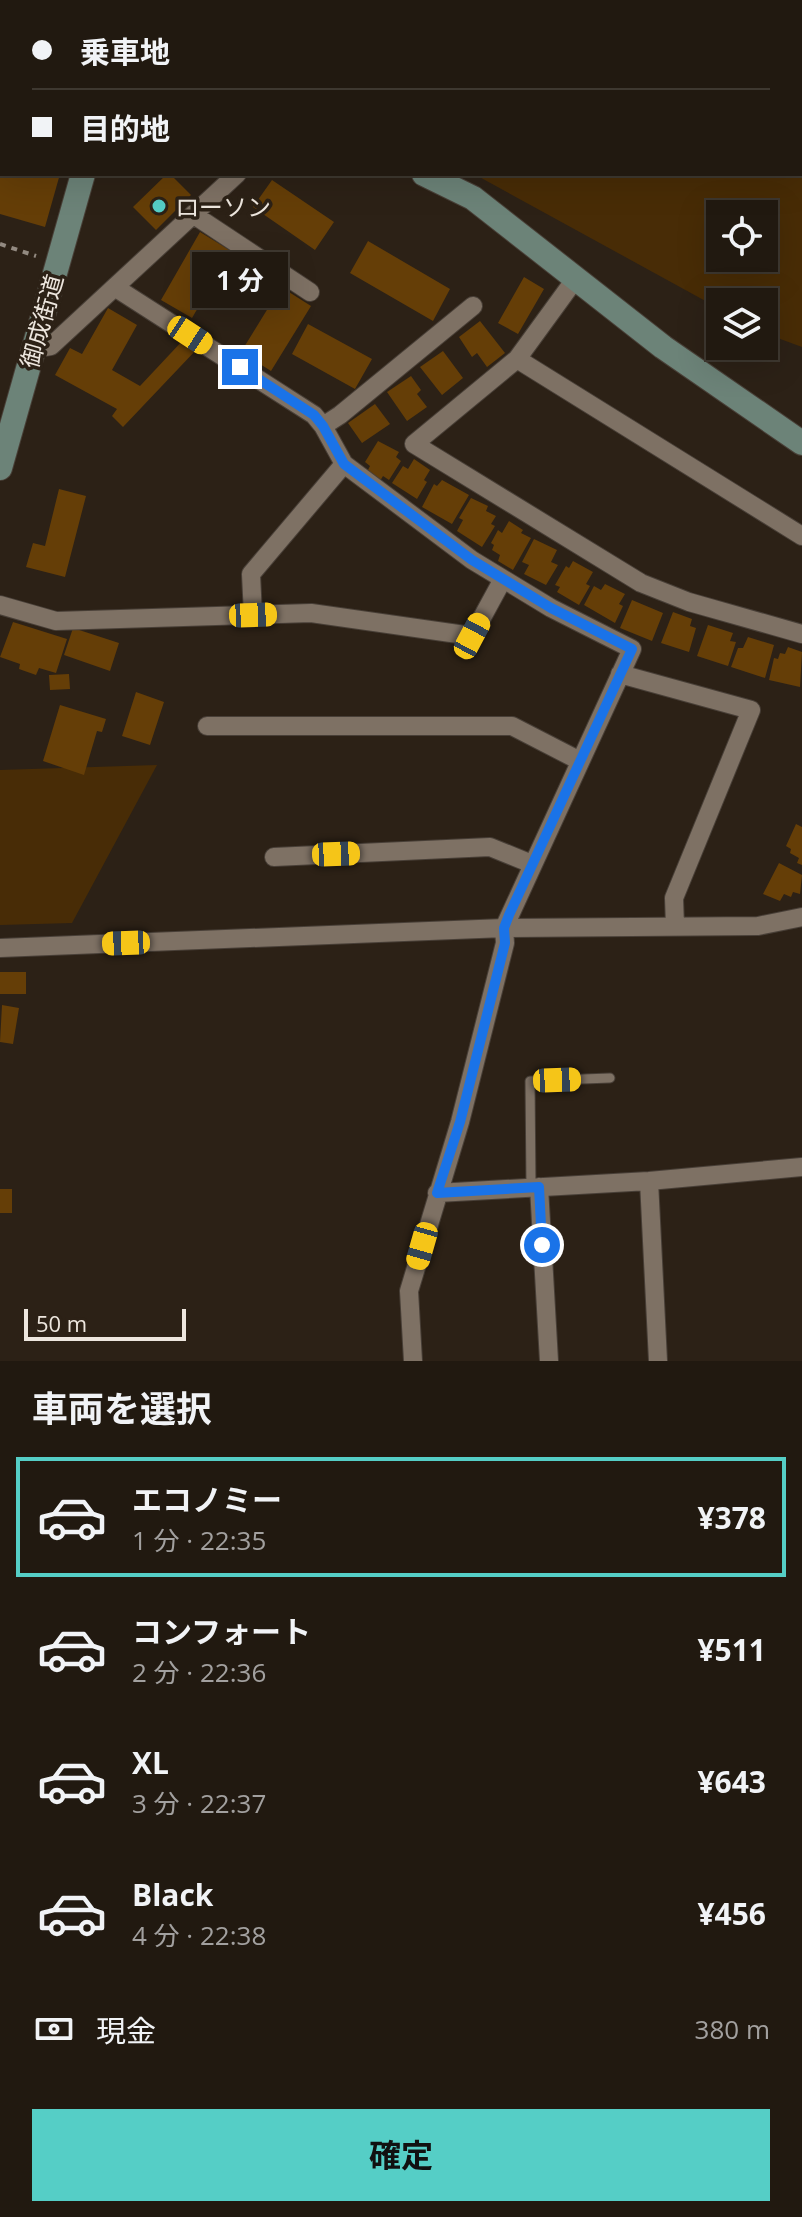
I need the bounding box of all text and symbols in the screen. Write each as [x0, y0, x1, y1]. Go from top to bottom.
text: 乗車地 [80, 31, 170, 72]
text: 目的地 [80, 108, 170, 149]
place label: ローソン [175, 190, 271, 223]
marker: ローソン [150, 197, 168, 215]
map controls [706, 200, 778, 360]
button: locate [706, 200, 778, 272]
callout: 1 分 [192, 251, 288, 307]
text: 1 分 [216, 262, 264, 298]
street label: 御成街道 [12, 270, 70, 372]
button: layers [706, 288, 778, 360]
car [163, 312, 217, 358]
route end [222, 349, 258, 385]
car [229, 602, 277, 628]
car [450, 609, 494, 663]
car [312, 841, 360, 867]
car [102, 930, 150, 956]
car [533, 1067, 581, 1093]
car [404, 1220, 440, 1272]
route start [524, 1227, 560, 1263]
scale bar [24, 1305, 186, 1341]
text: 50 m [36, 1308, 87, 1338]
text: 車両を選択 [32, 1384, 212, 1433]
text: エコノミー [132, 1479, 282, 1520]
icon: car [36, 1481, 108, 1553]
text: ¥378 [697, 1497, 766, 1538]
text: 1 分 · 22:35 [132, 1522, 266, 1558]
text: コンフォート [132, 1611, 311, 1652]
icon: car [36, 1613, 108, 1685]
text: ¥511 [697, 1629, 766, 1670]
text: 2 分 · 22:36 [132, 1654, 266, 1690]
text: XL [132, 1742, 169, 1783]
icon: car [36, 1745, 108, 1817]
text: ¥643 [697, 1761, 766, 1802]
text: 3 分 · 22:37 [132, 1785, 266, 1821]
text: Black [132, 1874, 213, 1915]
icon: car [36, 1877, 108, 1949]
text: ¥456 [697, 1893, 766, 1934]
text: 4 分 · 22:38 [132, 1917, 266, 1953]
icon: cash [32, 2007, 76, 2051]
text: 現金 [96, 2010, 156, 2051]
text: 380 m [695, 2011, 770, 2047]
button: 確定 [32, 2109, 770, 2201]

